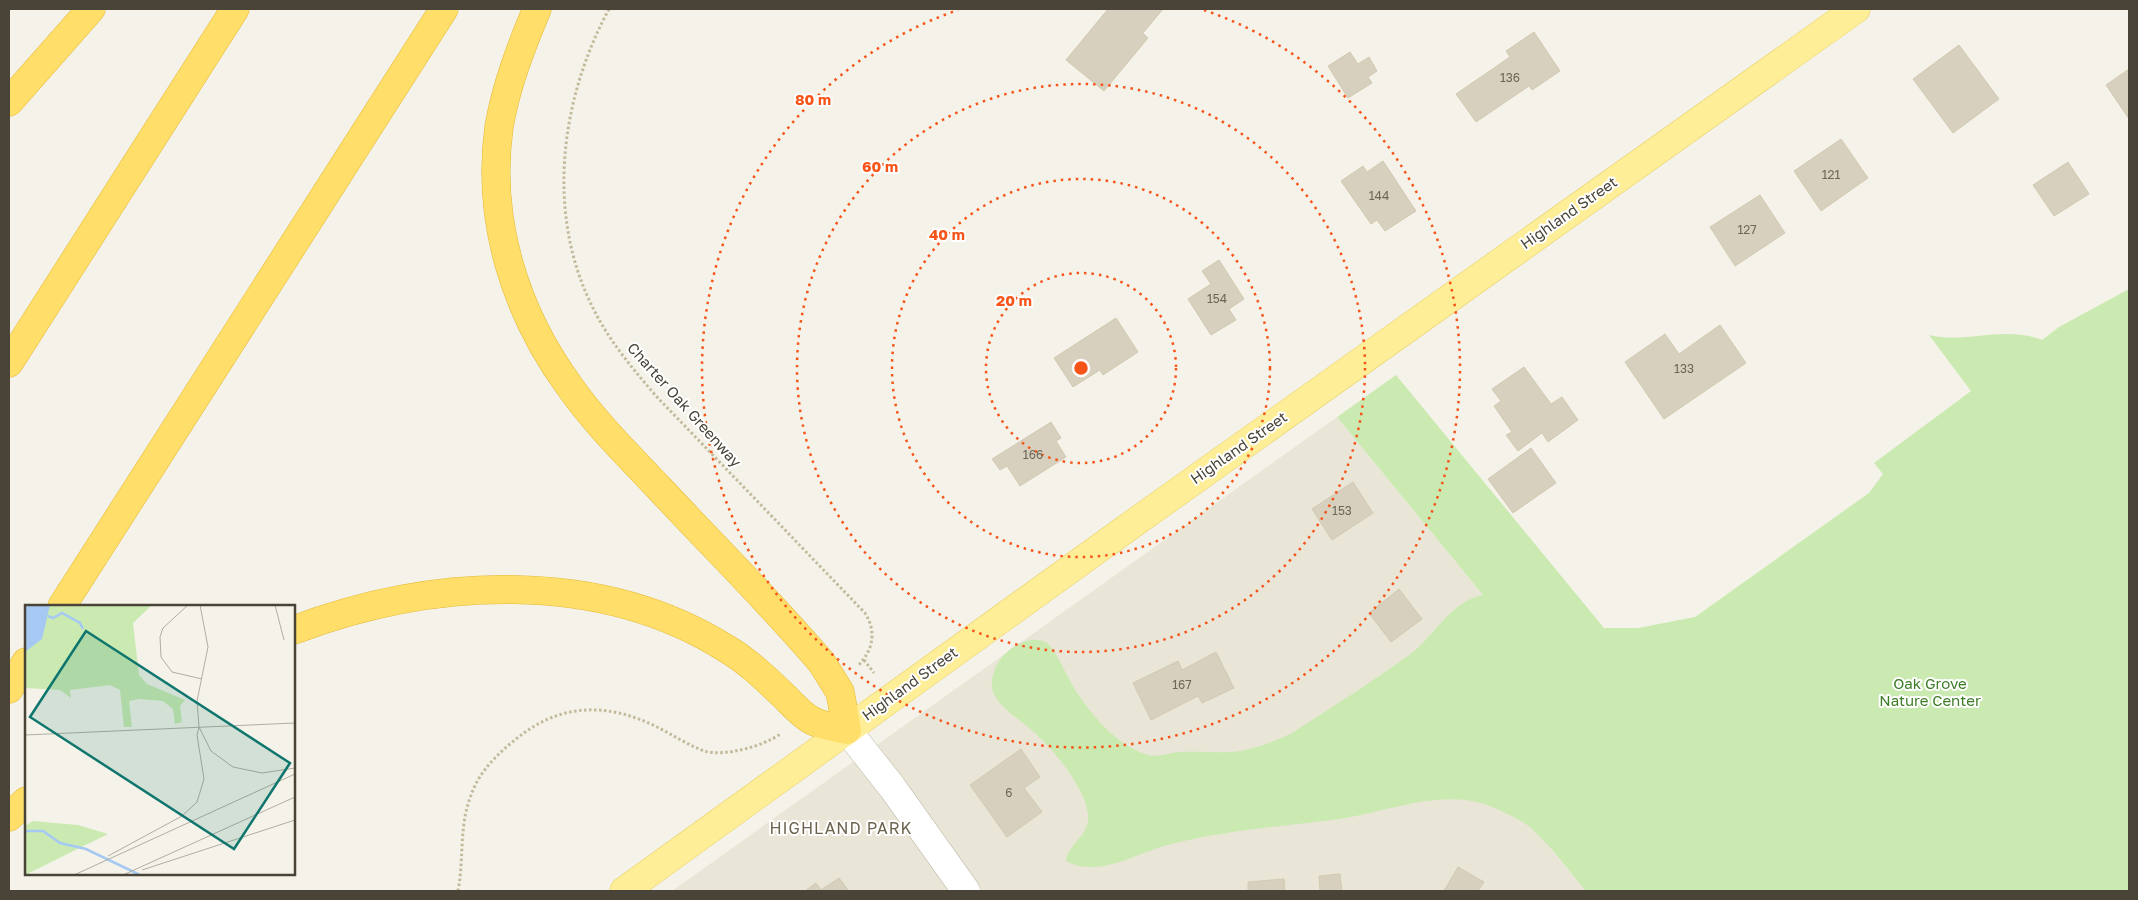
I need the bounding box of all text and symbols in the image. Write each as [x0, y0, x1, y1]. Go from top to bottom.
house number: 136 [1500, 70, 1520, 85]
text: 80 m [795, 90, 831, 108]
text: 60 m [862, 157, 898, 175]
house number: 121 [1822, 167, 1840, 182]
street label: Highland Street [1517, 172, 1620, 252]
house number: 144 [1369, 188, 1389, 203]
house number: 127 [1737, 222, 1757, 237]
text: 40 m [929, 225, 965, 243]
text: 20 m [996, 291, 1032, 309]
house number: 154 [1207, 291, 1227, 306]
street label: Charter Oak Greenway [624, 338, 746, 471]
centre of rings [1072, 359, 1090, 377]
house number: 133 [1674, 361, 1694, 376]
street label: Highland Street [1187, 407, 1290, 487]
house number: 166 [1023, 447, 1043, 462]
house number: 153 [1332, 503, 1352, 518]
inset map [25, 605, 295, 875]
street label: Highland Street [858, 642, 961, 724]
park label: Oak Grove Nature Center [1879, 674, 1981, 709]
house number: 167 [1172, 677, 1192, 692]
house number: 6 [1005, 785, 1013, 800]
district label: HIGHLAND PARK [769, 818, 913, 838]

